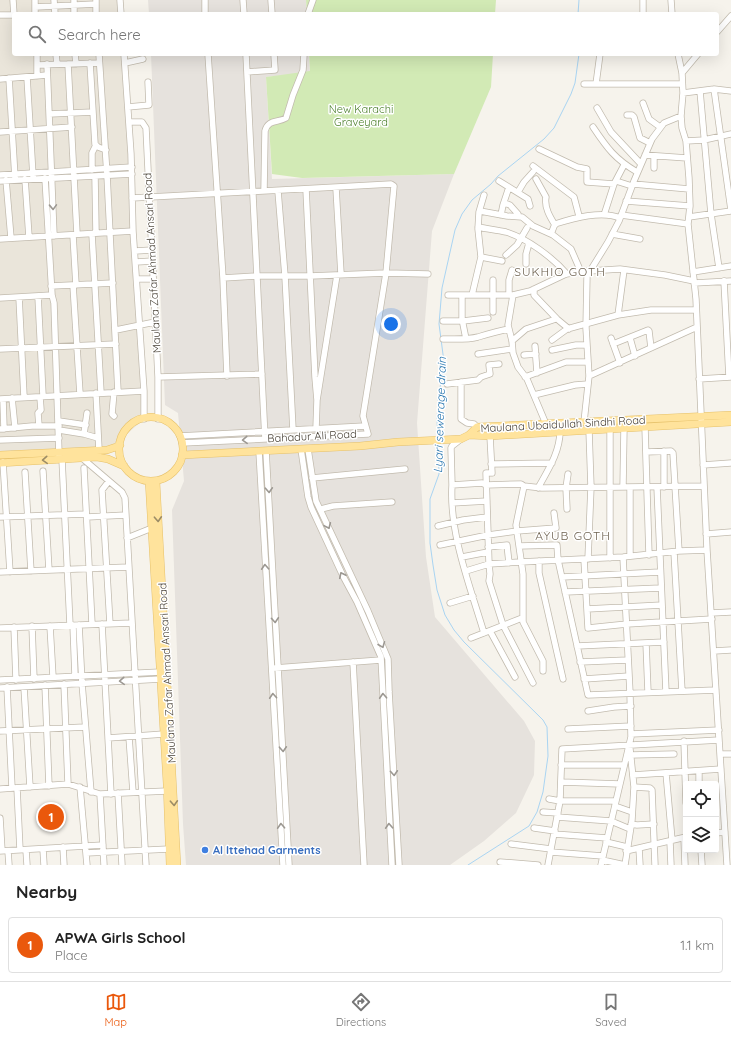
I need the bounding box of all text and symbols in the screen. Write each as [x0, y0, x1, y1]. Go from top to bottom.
search box [12, 12, 719, 56]
icon: search [26, 23, 48, 45]
text: Search here [58, 25, 141, 44]
park label: New Karachi Graveyard [329, 102, 393, 129]
street label: Maulana Zafar Ahmad Ansari Road [140, 172, 164, 354]
one-way arrow [49, 204, 57, 210]
district label: SUKHIO GOTH [514, 264, 606, 279]
your location [381, 314, 401, 334]
water label: Lyari sewerage drain [430, 355, 449, 473]
street label: Maulana Ubaidullah Sindhi Road [480, 413, 646, 435]
street label: Bahadur Ali Road [267, 427, 357, 445]
one-way arrow [242, 435, 248, 444]
one-way arrow [42, 455, 48, 464]
one-way arrow [264, 487, 273, 493]
one-way arrow [154, 516, 163, 522]
one-way arrow [323, 522, 331, 530]
district label: AYUB GOTH [535, 528, 611, 543]
one-way arrow [261, 564, 270, 570]
one-way arrow [339, 572, 347, 579]
street label: Maulana Zafar Ahmad Ansari Road [155, 582, 179, 764]
one-way arrow [271, 617, 280, 623]
one-way arrow [378, 641, 386, 648]
one-way arrow [119, 676, 125, 685]
one-way arrow [268, 693, 277, 699]
one-way arrow [379, 693, 387, 699]
one-way arrow [278, 746, 287, 752]
one-way arrow [389, 770, 398, 776]
map controls [683, 781, 719, 853]
button: locate [683, 781, 719, 817]
one-way arrow [170, 800, 179, 806]
pin: 1 [38, 802, 64, 832]
button: layers [683, 817, 719, 853]
one-way arrow [276, 823, 285, 829]
one-way arrow [385, 823, 394, 829]
place label: Al Ittehad Garments [213, 843, 321, 857]
marker: Al Ittehad Garments [200, 845, 210, 855]
text: Nearby [16, 881, 77, 902]
text: APWA Girls School [55, 928, 186, 947]
text: 1 [27, 937, 33, 953]
text: 1.1 km [680, 937, 714, 953]
text: Place [55, 947, 88, 963]
tab: Map [104, 991, 127, 1029]
tab: Directions [336, 991, 386, 1029]
tab: Saved [595, 991, 627, 1029]

